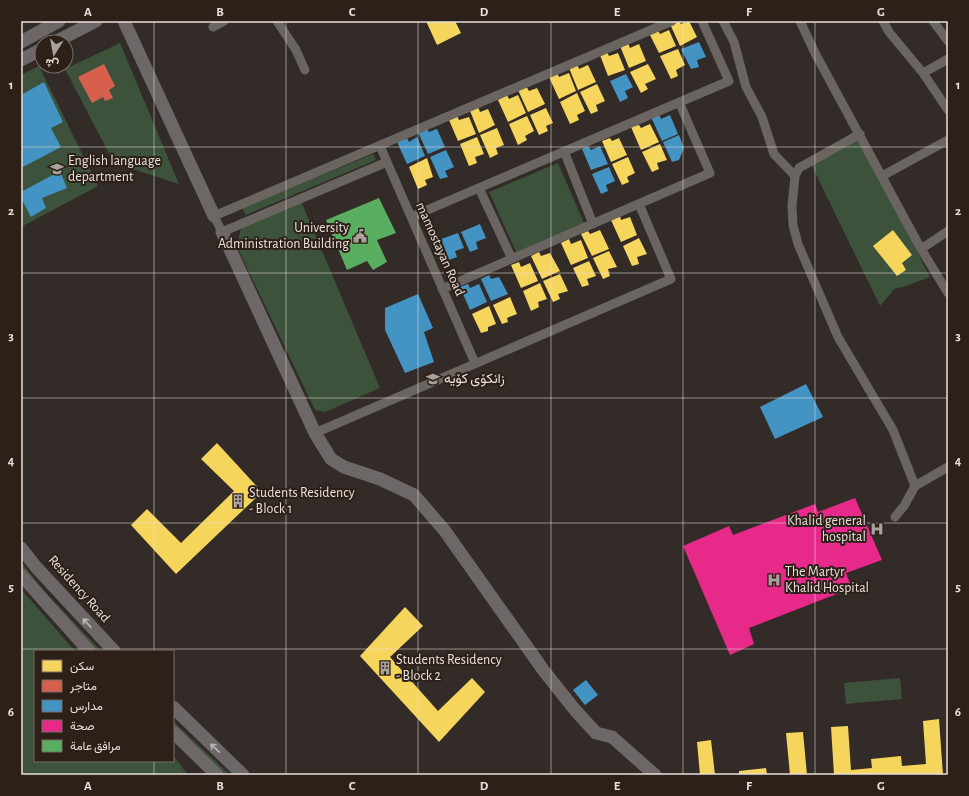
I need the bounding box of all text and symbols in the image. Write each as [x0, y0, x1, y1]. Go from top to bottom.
text: A [84, 6, 92, 19]
text: B [216, 6, 224, 19]
text: C [349, 6, 356, 19]
text: D [480, 6, 489, 19]
text: E [614, 6, 621, 19]
text: F [746, 6, 753, 19]
text: G [877, 6, 885, 19]
north arrow [34, 34, 74, 74]
text: ش [45, 56, 60, 70]
text: 1 [9, 79, 13, 92]
text: 1 [956, 79, 960, 92]
place label: English language department [68, 154, 161, 184]
school or university icon: English language department [49, 161, 65, 177]
street label: mamostayan Road [413, 200, 467, 298]
text: 2 [8, 205, 14, 218]
text: 2 [955, 205, 961, 218]
place label: University Administration Building [218, 221, 349, 251]
public building icon: University Administration Building [352, 228, 368, 244]
text: 3 [8, 330, 14, 343]
text: 3 [955, 330, 961, 343]
school or university icon: زانکۆی کۆیە [425, 371, 441, 387]
place label: زانکۆی کۆیە [444, 372, 505, 387]
text: 4 [8, 455, 15, 468]
text: 4 [955, 455, 962, 468]
place label: Students Residency - Block 1 [249, 486, 355, 516]
building icon: Students Residency - Block 1 [230, 493, 246, 509]
place label: Khalid general hospital [787, 514, 866, 544]
hospital icon: Khalid general hospital [869, 521, 885, 537]
street label: Residency Road [45, 553, 113, 625]
place label: The Martyr Khalid Hospital [785, 565, 869, 595]
hospital icon: The Martyr Khalid Hospital [766, 572, 782, 588]
text: 5 [8, 581, 14, 594]
text: 5 [955, 581, 961, 594]
one-way arrow [82, 618, 92, 628]
legend [34, 650, 174, 762]
place label: Students Residency - Block 2 [396, 653, 502, 683]
text: سكن [70, 660, 94, 674]
building icon: Students Residency - Block 2 [377, 660, 393, 676]
text: متاجر [69, 680, 97, 694]
text: مدارس [70, 700, 103, 714]
text: 6 [8, 706, 14, 719]
text: 6 [955, 706, 961, 719]
text: صحة [70, 720, 94, 732]
text: مرافق عامة [70, 740, 121, 754]
one-way arrow [210, 743, 220, 753]
text: A [84, 780, 92, 793]
text: B [216, 780, 224, 793]
text: C [349, 780, 356, 793]
text: D [480, 780, 489, 793]
text: E [614, 780, 621, 793]
text: F [746, 780, 753, 793]
text: G [877, 780, 885, 793]

